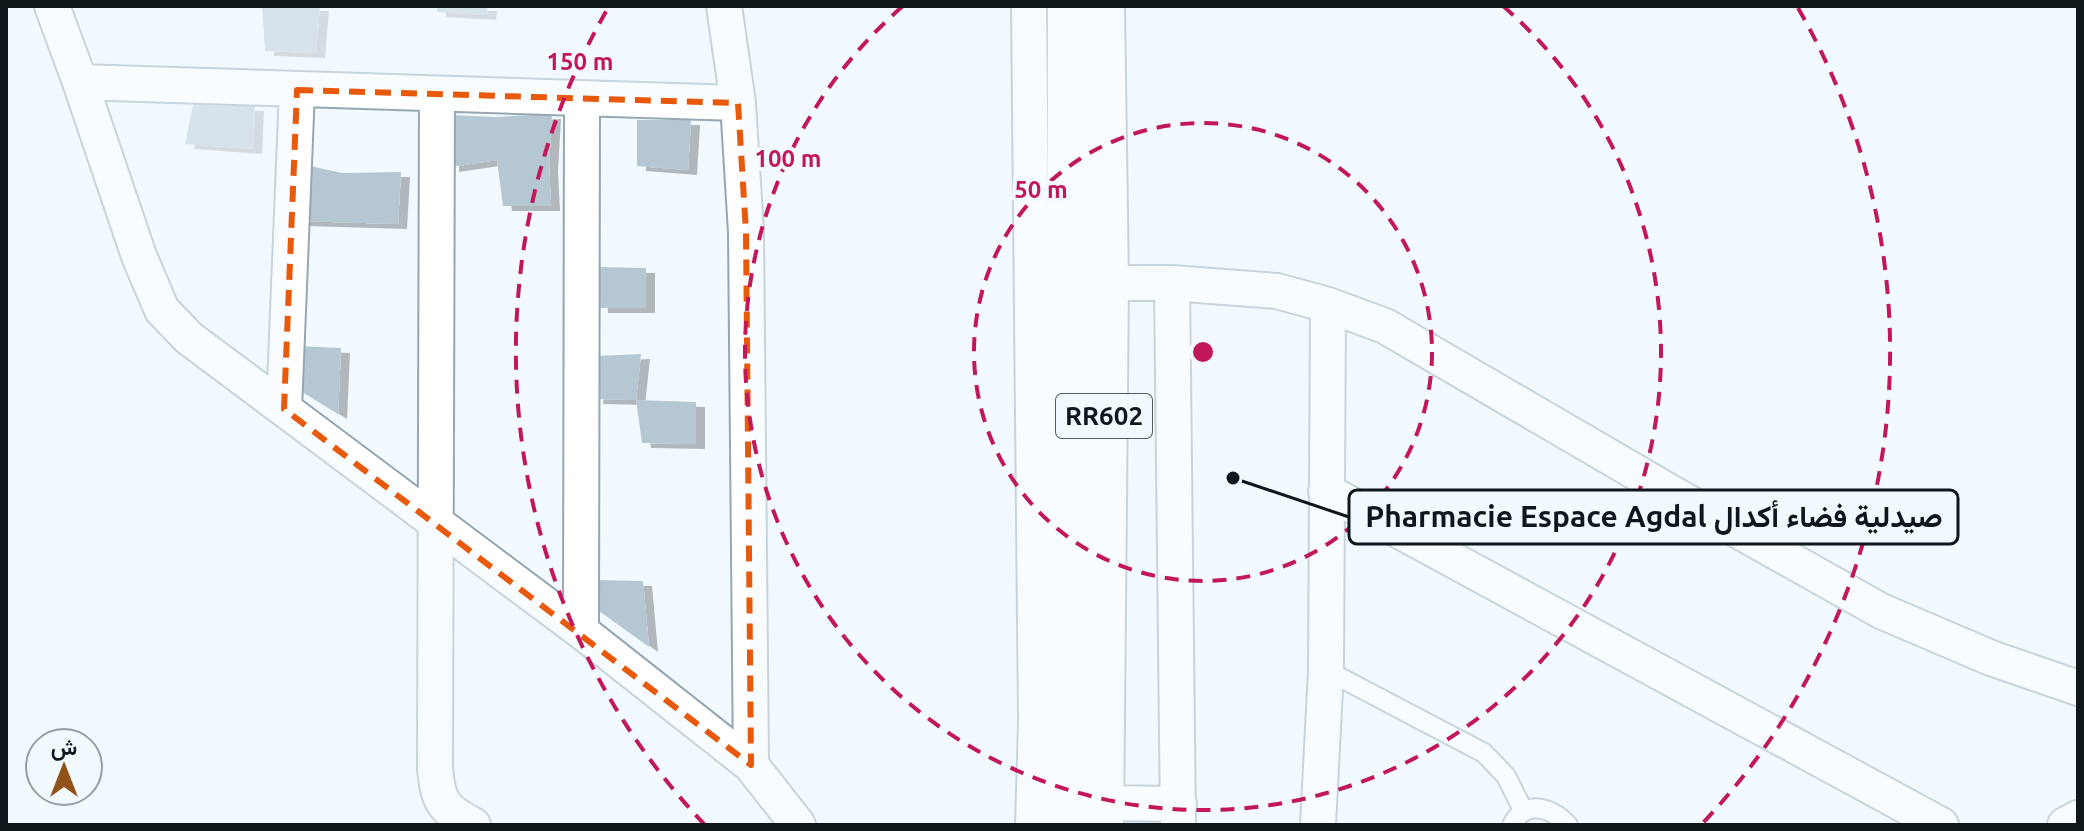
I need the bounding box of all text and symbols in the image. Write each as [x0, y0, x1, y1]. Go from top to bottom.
text: 150 m [547, 48, 613, 75]
text: 100 m [755, 145, 821, 172]
text: 50 m [1014, 176, 1068, 203]
centre of rings [1189, 338, 1217, 366]
road number: RR602 [1056, 394, 1152, 438]
callout: Pharmacie Espace Agdal صيدلية فضاء أكدال [1349, 490, 1958, 544]
text: Pharmacie Espace Agdal صيدلية فضاء أكدال [1365, 499, 1943, 535]
north arrow [24, 727, 104, 807]
text: ش [51, 734, 77, 761]

